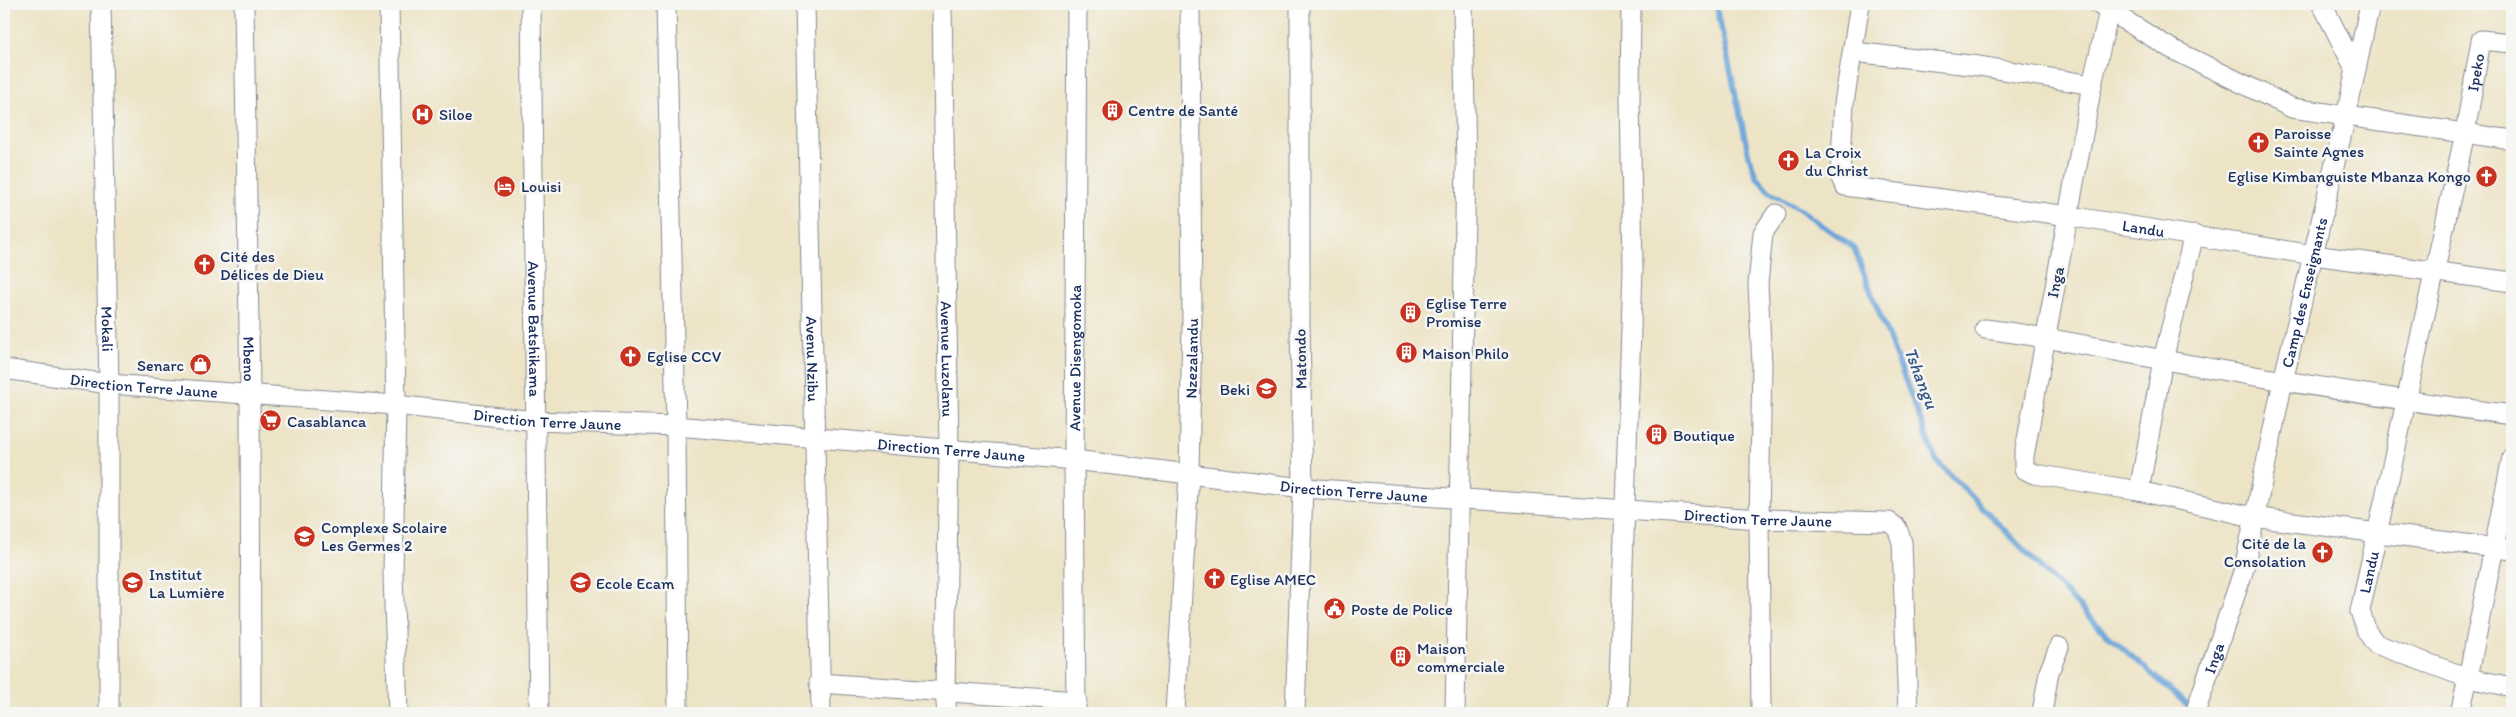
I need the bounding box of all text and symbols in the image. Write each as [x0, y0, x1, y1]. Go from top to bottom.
street label: Ipeko [2463, 52, 2489, 93]
building icon: Centre de Santé [1100, 98, 1124, 122]
place label: Centre de Santé [1128, 101, 1238, 120]
hospital icon: Siloe [411, 102, 435, 126]
place label: Siloe [439, 105, 473, 124]
place label: Paroisse Sainte Agnes [2274, 124, 2364, 161]
church icon: Paroisse Sainte Agnes [2246, 130, 2270, 154]
place label: La Croix du Christ [1805, 143, 1868, 180]
church icon: La Croix du Christ [1777, 149, 1801, 173]
church icon: Eglise Kimbanguiste Mbanza Kongo [2475, 164, 2499, 188]
place label: Eglise Kimbanguiste Mbanza Kongo [2228, 167, 2471, 186]
hotel icon: Louisi [493, 174, 517, 198]
place label: Louisi [521, 177, 561, 196]
street label: Landu [2121, 216, 2166, 241]
street label: Camp des Enseignants [2277, 216, 2332, 370]
place label: Cité des Délices de Dieu [220, 247, 324, 284]
church icon: Cité des Délices de Dieu [192, 253, 216, 277]
street label: Avenue Batshikama [524, 261, 544, 398]
street label: Inga [2043, 264, 2068, 299]
street label: Avenue Disengomoka [1065, 285, 1085, 431]
place label: Eglise Terre Promise [1426, 294, 1507, 331]
building icon: Eglise Terre Promise [1398, 300, 1422, 324]
street label: Avenue Luzolanu [937, 301, 957, 417]
street label: Mokali [97, 306, 117, 352]
street label: Avenu Nzibu [802, 316, 823, 402]
street label: Nzezalandu [1181, 318, 1202, 399]
street label: Matondo [1290, 329, 1311, 389]
street label: Mbeno [239, 336, 259, 382]
building icon: Maison Philo [1394, 341, 1418, 365]
church icon: Eglise CCV [619, 344, 643, 368]
place label: Maison Philo [1422, 344, 1509, 363]
water label: Tshangu [1899, 344, 1943, 412]
place label: Eglise CCV [647, 347, 722, 366]
shop icon: Senarc [188, 353, 212, 377]
place label: Senarc [137, 356, 184, 375]
street label: Direction Terre Jaune [69, 370, 219, 402]
school or university icon: Beki [1254, 377, 1278, 401]
place label: Beki [1220, 380, 1250, 399]
street label: Direction Terre Jaune [472, 405, 622, 434]
supermarket icon: Casablanca [259, 409, 283, 433]
place label: Casablanca [287, 412, 367, 431]
building icon: Boutique [1645, 423, 1669, 447]
place label: Boutique [1673, 426, 1735, 445]
street label: Direction Terre Jaune [876, 434, 1026, 466]
street label: Direction Terre Jaune [1279, 476, 1429, 506]
street label: Direction Terre Jaune [1683, 505, 1833, 531]
place label: Complexe Scolaire Les Germes 2 [321, 518, 447, 555]
school or university icon: Complexe Scolaire Les Germes 2 [293, 524, 317, 548]
place label: Cité de la Consolation [2224, 534, 2307, 571]
church icon: Cité de la Consolation [2310, 540, 2334, 564]
street label: Landu [2355, 549, 2383, 595]
place label: Institut La Lumière [149, 565, 225, 602]
church icon: Eglise AMEC [1202, 567, 1226, 591]
place label: Eglise AMEC [1230, 570, 1316, 589]
school or university icon: Institut La Lumière [121, 571, 145, 595]
school or university icon: Ecole Ecam [568, 571, 592, 595]
place label: Ecole Ecam [596, 574, 675, 593]
public building icon: Poste de Police [1323, 597, 1347, 621]
place label: Poste de Police [1351, 600, 1453, 619]
place label: Maison commerciale [1417, 639, 1505, 676]
street label: Inga [2200, 640, 2228, 676]
building icon: Maison commerciale [1389, 645, 1413, 669]

